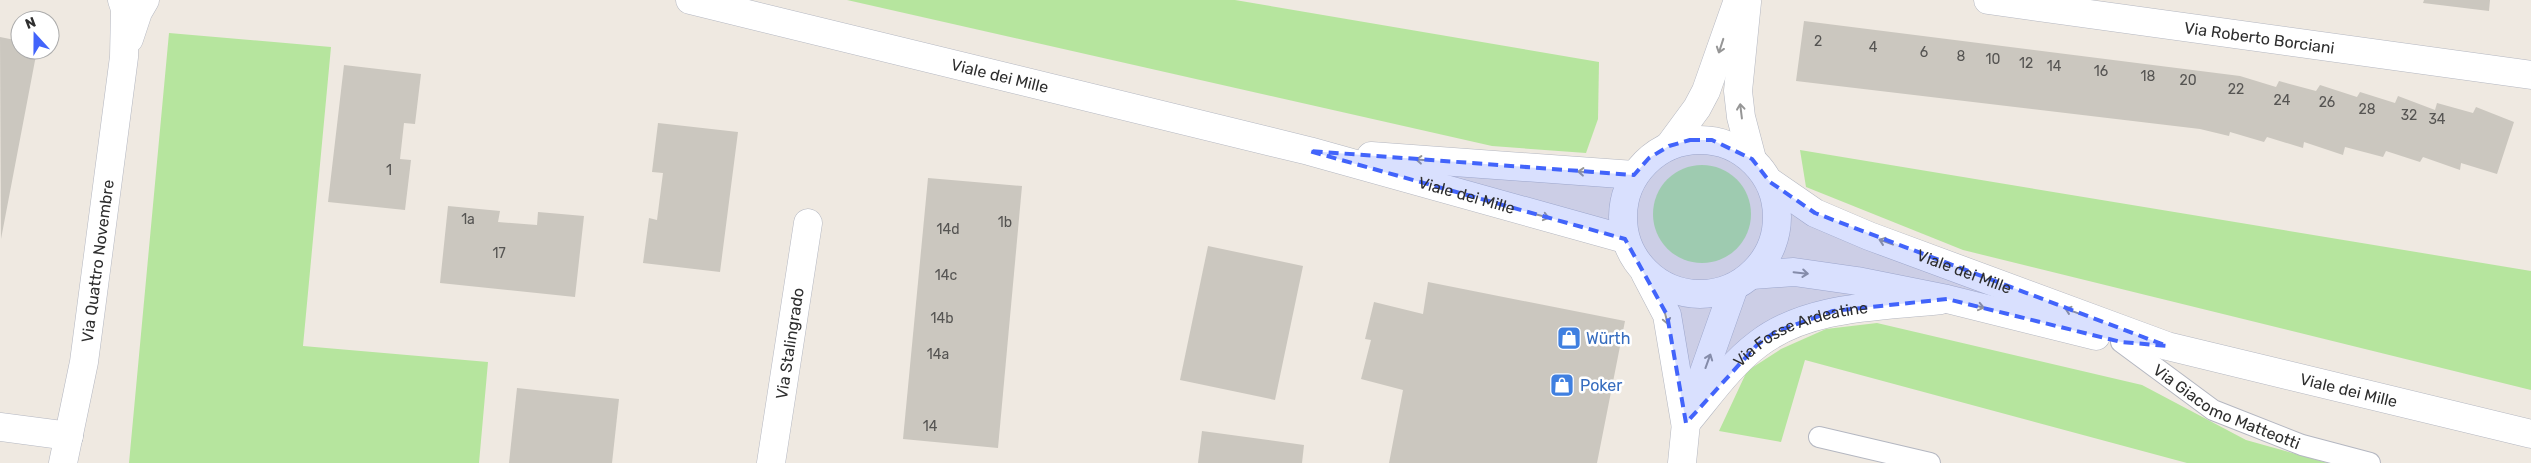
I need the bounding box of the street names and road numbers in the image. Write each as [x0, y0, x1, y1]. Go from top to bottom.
street label: Via Roberto Borciani [2183, 18, 2336, 57]
street label: Viale dei Mille [949, 55, 1051, 97]
street label: Viale dei Mille [1416, 172, 1517, 217]
street label: Via Quattro Novembre [77, 178, 117, 344]
street label: Viale dei Mille [1914, 245, 2014, 297]
street label: Via Stalingrado [771, 286, 807, 401]
street label: Via Fosse Ardeatine [1729, 297, 1869, 370]
street label: Via Giacomo Matteotti [2150, 360, 2303, 453]
street label: Viale dei Mille [2298, 369, 2399, 411]

